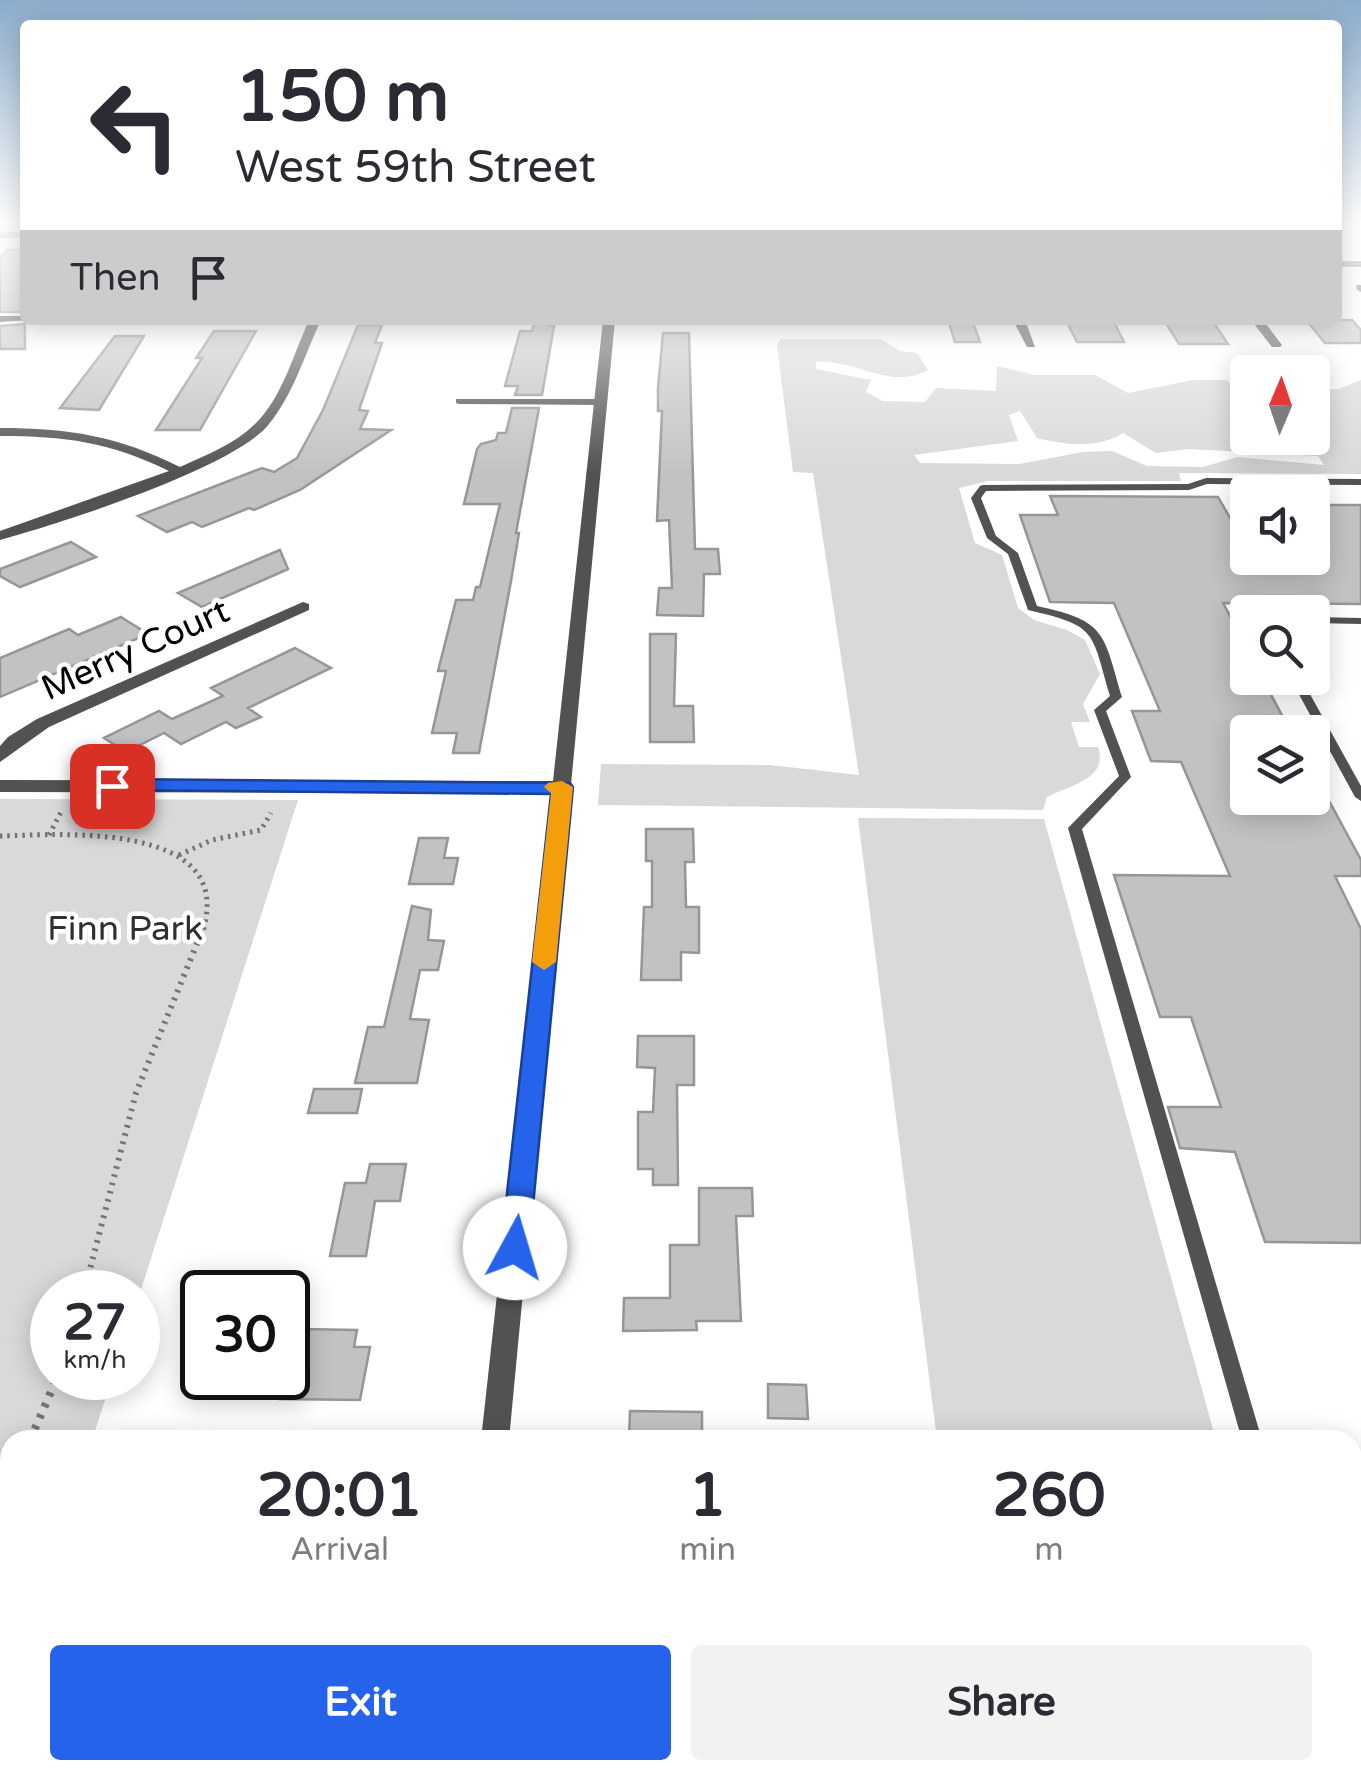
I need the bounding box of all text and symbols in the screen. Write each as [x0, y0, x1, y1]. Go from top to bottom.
text: 150 m [235, 56, 449, 140]
icon: left [70, 60, 200, 190]
text: West 59th Street [235, 141, 596, 195]
icon: arrive [181, 250, 236, 305]
text: Then [70, 255, 161, 301]
north arrow [1230, 355, 1330, 455]
map controls [1230, 355, 1330, 815]
button: sound [1230, 475, 1330, 575]
street label: Merry Court [35, 590, 236, 710]
button: search [1230, 595, 1330, 695]
button: layers [1230, 715, 1330, 815]
pin [70, 744, 155, 829]
icon: arrive [85, 759, 140, 814]
park label: Finn Park [47, 908, 203, 950]
position arrow [463, 1196, 567, 1300]
speed limit sign: 30 [180, 1270, 310, 1400]
text: 27 [64, 1293, 126, 1353]
text: km/h [64, 1345, 126, 1375]
text: 20:01 [256, 1460, 423, 1532]
text: 1 [689, 1460, 726, 1532]
text: 260 [992, 1460, 1106, 1532]
text: Arrival [290, 1531, 389, 1569]
text: min [679, 1531, 736, 1569]
text: m [1034, 1531, 1064, 1569]
button: Exit [50, 1645, 671, 1760]
button: Share [691, 1645, 1312, 1760]

